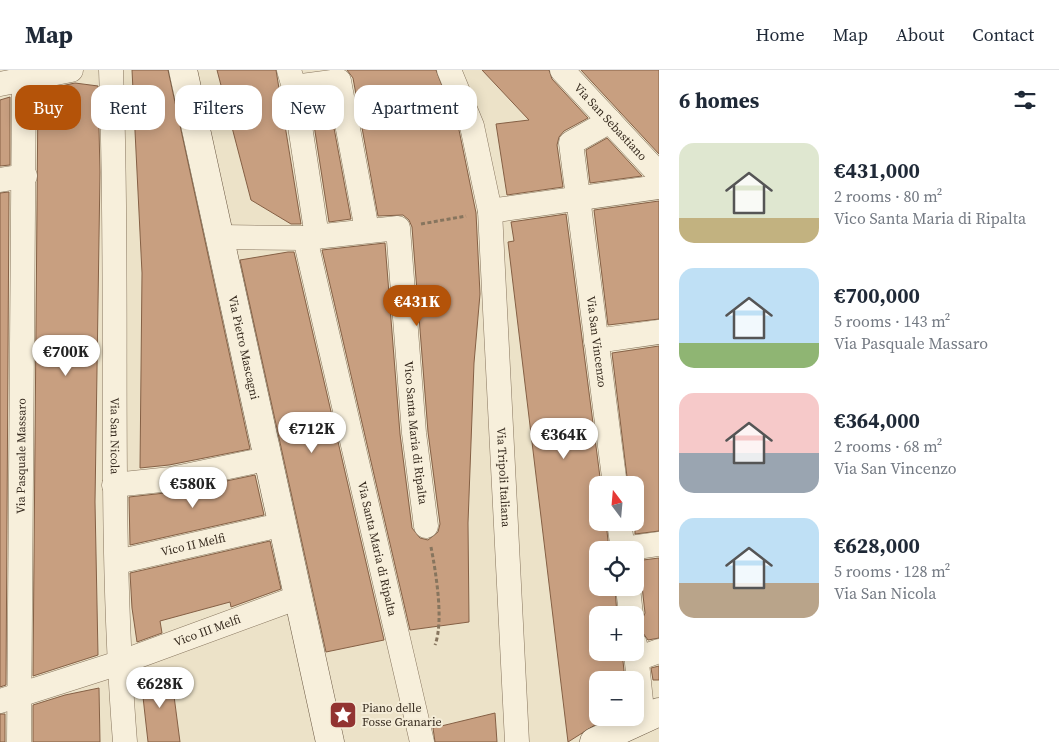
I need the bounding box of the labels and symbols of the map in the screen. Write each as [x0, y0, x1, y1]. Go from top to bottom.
street label: Via San Sebastiano [570, 80, 651, 164]
pin: €431K [382, 284, 452, 327]
street label: Via Pietro Mascagni [225, 294, 263, 401]
street label: Via San Vincenzo [583, 295, 610, 389]
pin: €700K [31, 334, 101, 377]
street label: Vico Santa Maria di Ripalta [400, 360, 431, 506]
street label: Via Pasquale Massaro [13, 398, 30, 514]
street label: Via San Nicola [107, 398, 123, 475]
pin: €712K [277, 412, 347, 454]
pin: €364K [529, 418, 599, 460]
street label: Via Tripoli Italiana [493, 427, 514, 528]
pin: €580K [158, 466, 228, 509]
north arrow [589, 476, 644, 531]
street label: Via Santa Maria di Ripalta [354, 480, 401, 619]
street label: Vico II Melfi [159, 530, 227, 560]
street label: Vico III Melfi [172, 611, 243, 650]
pin: €628K [125, 666, 195, 709]
place icon: Piano delle Fosse Granarie [328, 700, 358, 730]
place label: Piano delle Fosse Granarie [362, 700, 442, 730]

